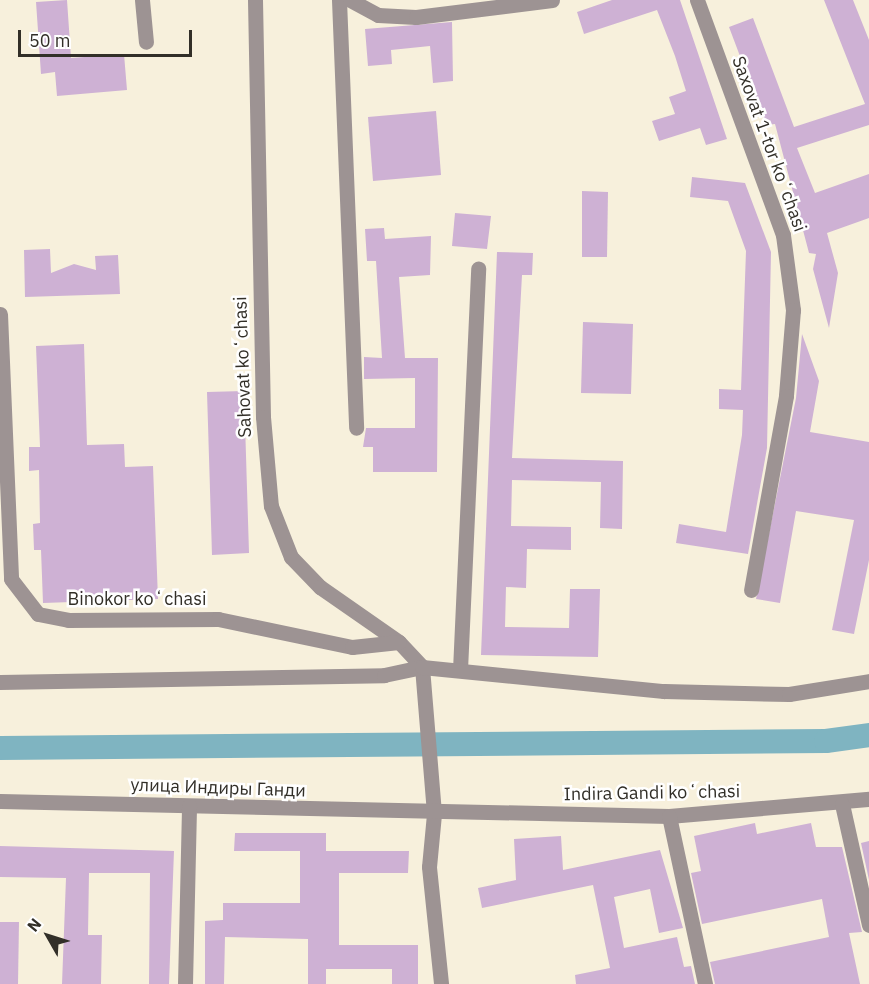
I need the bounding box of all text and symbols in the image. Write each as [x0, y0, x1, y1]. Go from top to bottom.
scale bar [21, 18, 195, 56]
text: 50 m [29, 29, 71, 52]
street label: Saxovat 1-tor koʻchasi [727, 53, 811, 235]
street label: Sahovat koʻchasi [230, 296, 256, 438]
street label: Binokor koʻchasi [68, 588, 206, 610]
street label: улица Индиры Ганди [130, 774, 306, 802]
street label: Indira Gandi koʻchasi [564, 781, 740, 805]
north arrow [18, 906, 78, 966]
text: N [23, 914, 45, 935]

